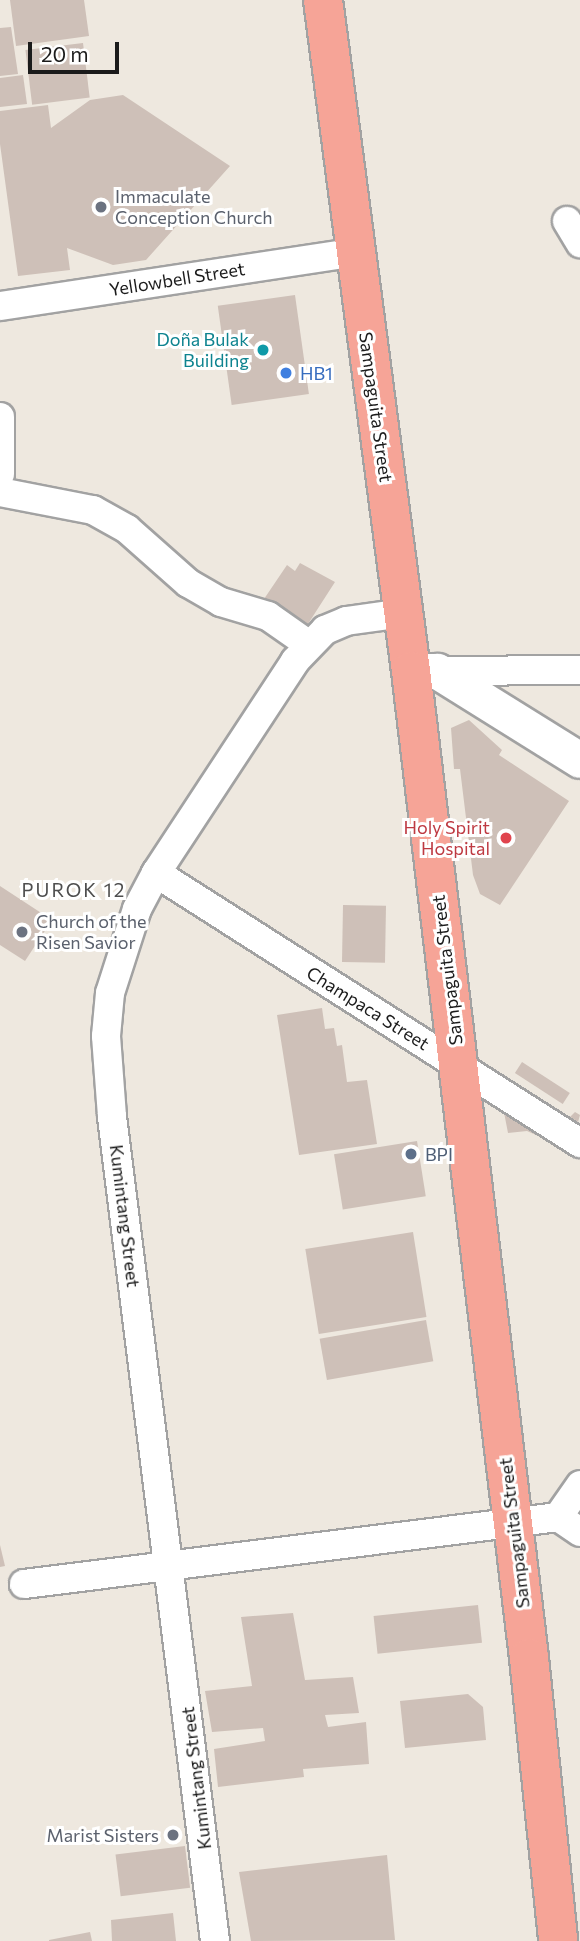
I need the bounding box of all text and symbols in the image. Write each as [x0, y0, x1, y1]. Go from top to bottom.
scale bar [32, 28, 122, 72]
text: 20 m [41, 41, 89, 66]
place label: Immaculate Conception Church [115, 186, 273, 228]
marker: Immaculate Conception Church [93, 199, 109, 215]
street label: Yellowbell Street [108, 258, 246, 300]
place label: Doña Bulak Building [156, 329, 249, 372]
street label: Sampaguita Street [355, 331, 397, 483]
marker: Doña Bulak Building [255, 342, 271, 358]
place label: HB1 [300, 362, 333, 384]
marker: HB1 [278, 365, 294, 381]
place label: Holy Spirit Hospital [403, 817, 490, 860]
marker: Holy Spirit Hospital [496, 828, 516, 848]
district label: PUROK 12 [23, 879, 125, 901]
street label: Sampaguita Street [427, 894, 467, 1046]
place label: Church of the Risen Savior [36, 911, 147, 954]
marker: Church of the Risen Savior [14, 924, 30, 940]
street label: Champaca Street [303, 962, 433, 1054]
street label: Kumintang Street [106, 1143, 144, 1289]
place label: BPI [425, 1143, 453, 1165]
marker: BPI [403, 1146, 419, 1162]
street label: Sampaguita Street [494, 1457, 534, 1609]
street label: Kumintang Street [177, 1705, 215, 1851]
place label: Marist Sisters [47, 1824, 159, 1846]
marker: Marist Sisters [165, 1827, 181, 1843]

